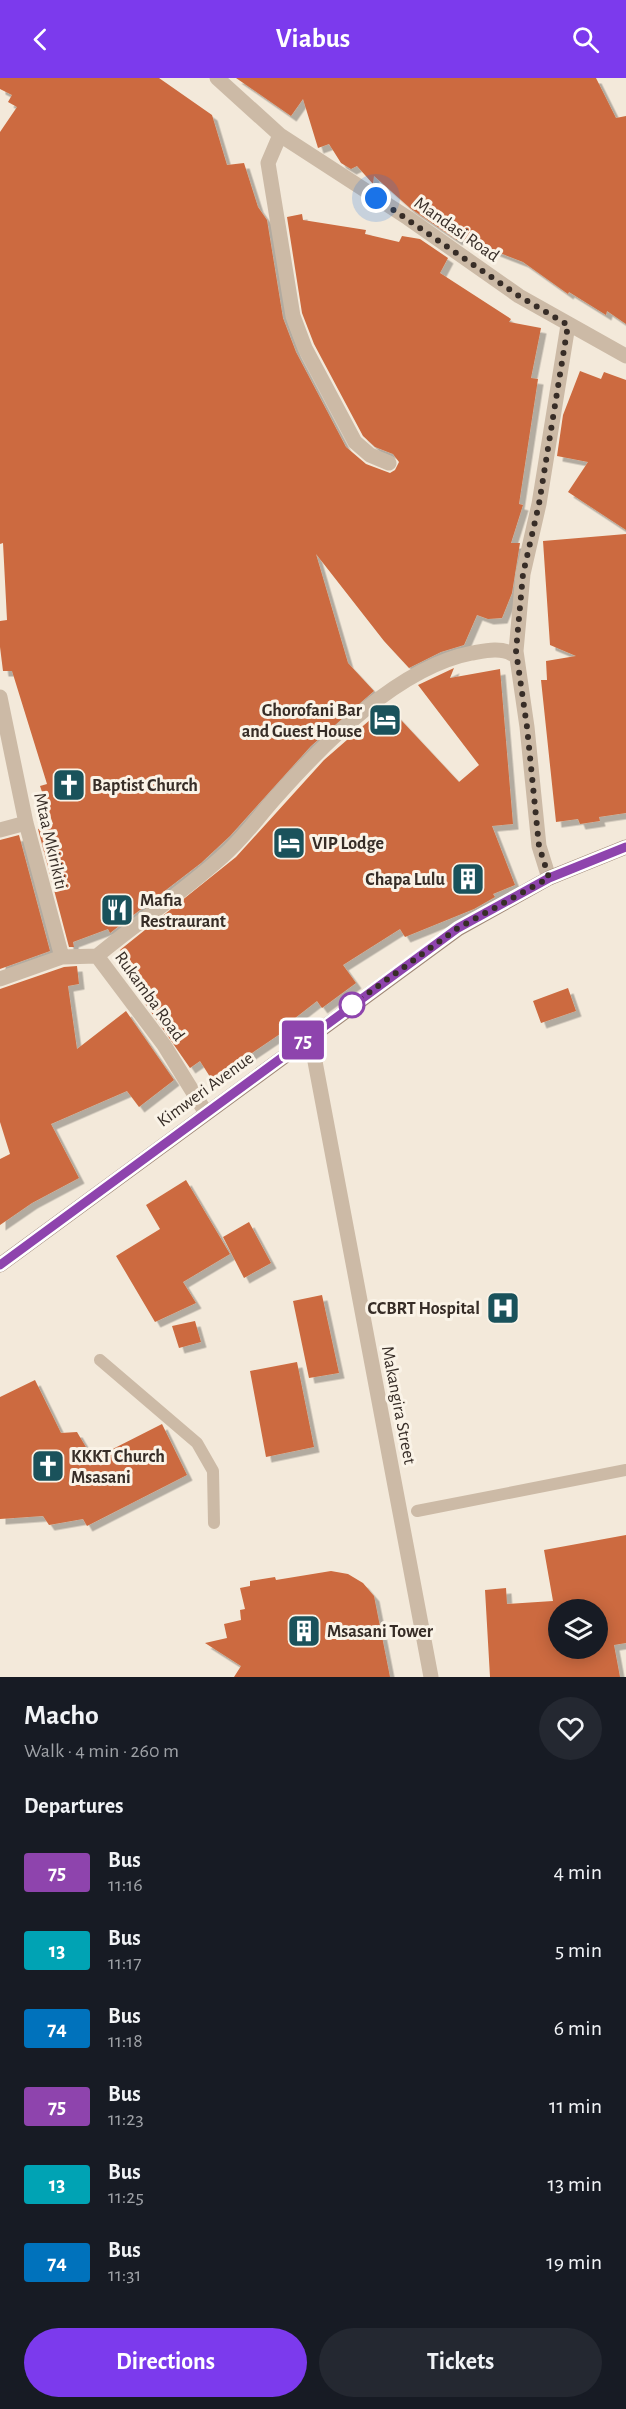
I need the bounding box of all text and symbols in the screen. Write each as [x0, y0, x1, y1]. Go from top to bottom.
icon: back [24, 23, 57, 56]
icon: search [569, 23, 602, 56]
text: Viabus [276, 25, 350, 52]
your location [361, 183, 391, 213]
street label: Mandasi Road [411, 194, 502, 266]
place label: Ghorofani Bar and Guest House [242, 702, 363, 741]
hotel icon: Ghorofani Bar and Guest House [367, 702, 403, 738]
church icon: Baptist Church [51, 767, 87, 803]
place label: Baptist Church [92, 777, 198, 795]
street label: Mtaa Mkirikiti [30, 791, 70, 891]
hotel icon: VIP Lodge [271, 825, 307, 861]
place label: VIP Lodge [312, 835, 384, 853]
building icon: Chapa Lulu [450, 861, 486, 897]
place label: Chapa Lulu [365, 871, 446, 889]
restaurant icon: Mafia Restraurant [99, 892, 135, 928]
place label: Mafia Restraurant [140, 892, 226, 931]
street label: Rukamba Road [111, 949, 187, 1045]
unlabelled marker [339, 992, 365, 1018]
line badge: 75 [276, 1020, 330, 1060]
text: 75 [294, 1030, 312, 1051]
street label: Kimweri Avenue [154, 1049, 257, 1131]
hospital icon: CCBRT Hospital [485, 1290, 521, 1326]
place label: CCBRT Hospital [368, 1300, 480, 1318]
street label: Makangira Street [378, 1345, 418, 1466]
church icon: KKKT Church Msasani [30, 1448, 66, 1484]
place label: KKKT Church Msasani [71, 1448, 165, 1487]
map controls [548, 1599, 608, 1659]
button: layers [548, 1599, 608, 1659]
building icon: Msasani Tower [286, 1613, 322, 1649]
place label: Msasani Tower [327, 1623, 434, 1641]
button: heart [539, 1697, 602, 1760]
text: Macho [24, 1702, 99, 1730]
text: Walk · 4 min · 260 m [24, 1741, 179, 1761]
text: Departures [24, 1795, 124, 1817]
text: Bus [108, 1849, 141, 1871]
text: 4 min [554, 1861, 602, 1883]
text: 75 [48, 1862, 66, 1883]
text: 11:16 [108, 1875, 143, 1895]
text: Bus [108, 1927, 141, 1949]
text: 5 min [555, 1939, 602, 1961]
text: 13 [49, 1940, 65, 1961]
text: 11:17 [108, 1953, 142, 1973]
text: Bus [108, 2005, 141, 2027]
text: 6 min [554, 2017, 602, 2039]
text: 74 [47, 2018, 67, 2039]
text: 11:18 [108, 2031, 143, 2051]
text: Bus [108, 2083, 141, 2105]
text: 11 min [549, 2095, 602, 2117]
text: 75 [48, 2096, 66, 2117]
text: 11:23 [108, 2109, 144, 2129]
text: Bus [108, 2161, 141, 2183]
text: 13 min [547, 2173, 602, 2195]
text: 13 [49, 2174, 65, 2195]
text: 11:25 [108, 2187, 144, 2207]
text: Bus [108, 2239, 141, 2261]
text: 19 min [546, 2251, 602, 2273]
text: 74 [47, 2252, 67, 2273]
text: 11:31 [108, 2265, 141, 2285]
button: Directions [24, 2328, 307, 2397]
button: Tickets [319, 2328, 602, 2397]

